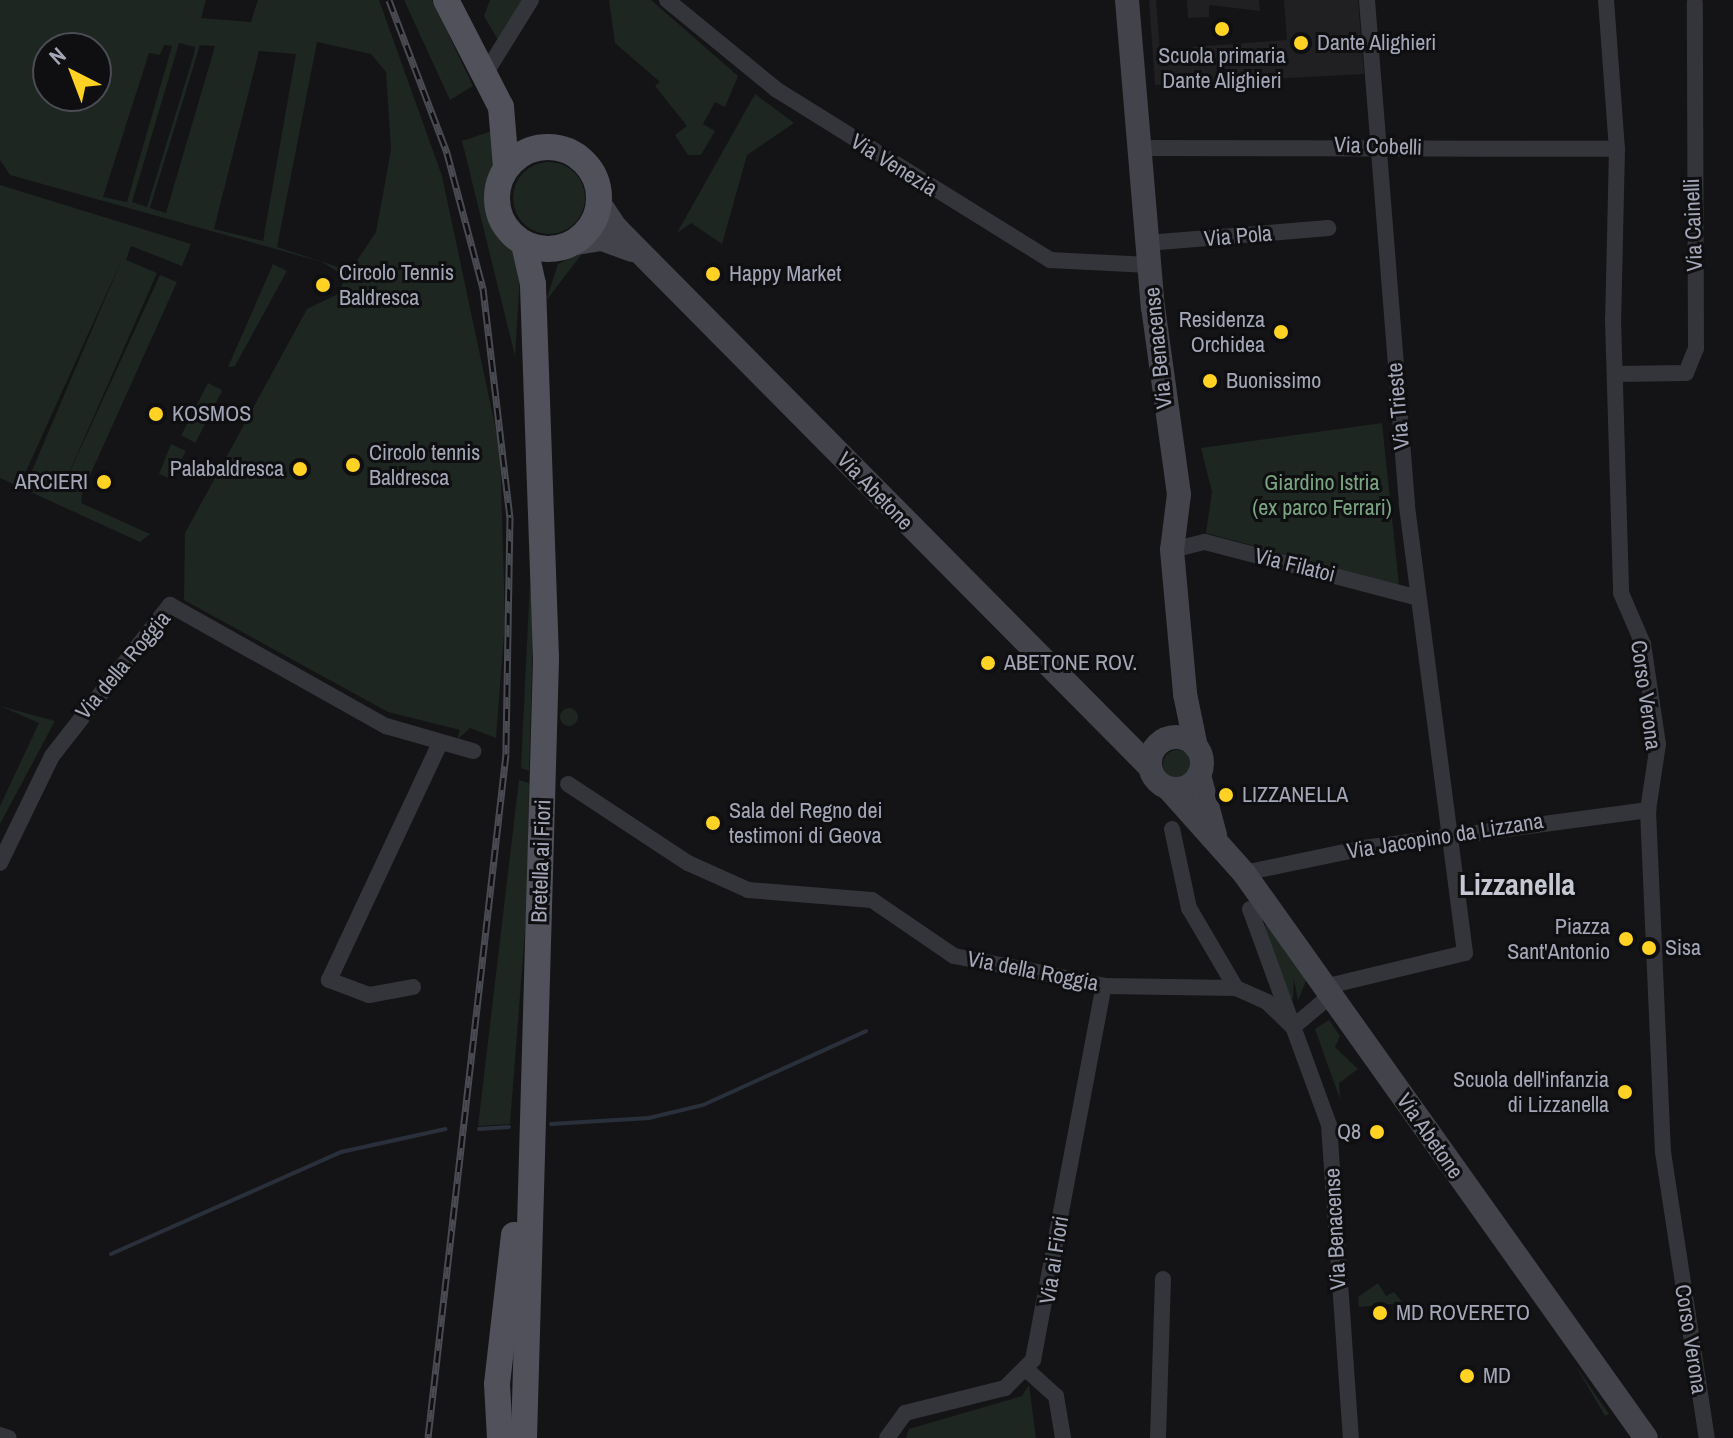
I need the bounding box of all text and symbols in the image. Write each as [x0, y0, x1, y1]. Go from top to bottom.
marker: Scuola primaria Dante Alighieri [1213, 20, 1231, 38]
place label: Dante Alighieri [1317, 30, 1437, 56]
north arrow [32, 32, 112, 112]
marker: Dante Alighieri [1292, 34, 1310, 52]
text: N [42, 40, 72, 71]
place label: Scuola primaria Dante Alighieri [1158, 42, 1286, 94]
street label: Via Venezia [846, 128, 942, 202]
street label: Via Cobelli [1334, 131, 1422, 161]
street label: Via Cainelli [1678, 178, 1708, 272]
street label: Via Pola [1203, 220, 1273, 252]
place label: Circolo Tennis Baldresca [339, 259, 454, 310]
place label: Happy Market [729, 261, 841, 287]
marker: Happy Market [704, 265, 722, 283]
marker: Circolo Tennis Baldresca [314, 276, 332, 294]
street label: Via Benacense [1138, 286, 1178, 410]
place label: Residenza Orchidea [1179, 306, 1265, 358]
marker: Residenza Orchidea [1272, 323, 1290, 341]
street label: Via Trieste [1381, 361, 1415, 451]
place label: Buonissimo [1226, 368, 1321, 394]
marker: Buonissimo [1201, 372, 1219, 390]
place label: KOSMOS [172, 401, 251, 427]
marker: KOSMOS [147, 405, 165, 423]
place label: Circolo tennis Baldresca [369, 439, 480, 490]
street label: Via Abetone [831, 446, 919, 536]
place label: Palabaldresca [170, 456, 284, 482]
marker: Circolo tennis Baldresca [344, 456, 362, 474]
marker: Palabaldresca [291, 460, 309, 478]
place label: ARCIERI [15, 469, 88, 495]
park label: Giardino Istria (ex parco Ferrari) [1252, 469, 1392, 520]
marker: ARCIERI [95, 473, 113, 491]
street label: Via Filatoi [1252, 542, 1338, 588]
street label: Via della Roggia [70, 606, 176, 724]
street label: Corso Verona [1625, 639, 1667, 751]
place label: ABETONE ROV. [1004, 650, 1137, 676]
marker: ABETONE ROV. [979, 654, 997, 672]
place label: LIZZANELLA [1242, 782, 1348, 808]
marker: LIZZANELLA [1217, 786, 1235, 804]
place label: Sala del Regno dei testimoni di Geova [729, 797, 882, 848]
street label: Bretella ai Fiori [526, 799, 556, 923]
street label: Via Jacopino da Lizzana [1345, 807, 1545, 865]
marker: Sala del Regno dei testimoni di Geova [704, 814, 722, 832]
district label: Lizzanella [1459, 866, 1575, 902]
place label: Piazza Sant'Antonio [1507, 913, 1610, 964]
marker: Piazza Sant'Antonio [1617, 930, 1635, 948]
place label: Sisa [1665, 935, 1701, 961]
marker: Sisa [1640, 939, 1658, 957]
street label: Via della Roggia [965, 945, 1101, 997]
place label: Scuola dell'infanzia di Lizzanella [1453, 1066, 1609, 1118]
marker: Scuola dell'infanzia di Lizzanella [1616, 1083, 1634, 1101]
street label: Via Abetone [1391, 1088, 1469, 1184]
place label: Q8 [1337, 1119, 1361, 1145]
marker: Q8 [1368, 1123, 1386, 1141]
street label: Via Benacense [1319, 1167, 1351, 1291]
street label: Via ai Fiori [1034, 1214, 1074, 1306]
street label: Corso Verona [1669, 1282, 1713, 1396]
place label: MD ROVERETO [1396, 1300, 1530, 1326]
marker: MD ROVERETO [1371, 1304, 1389, 1322]
place label: MD [1483, 1363, 1511, 1389]
marker: MD [1458, 1367, 1476, 1385]

